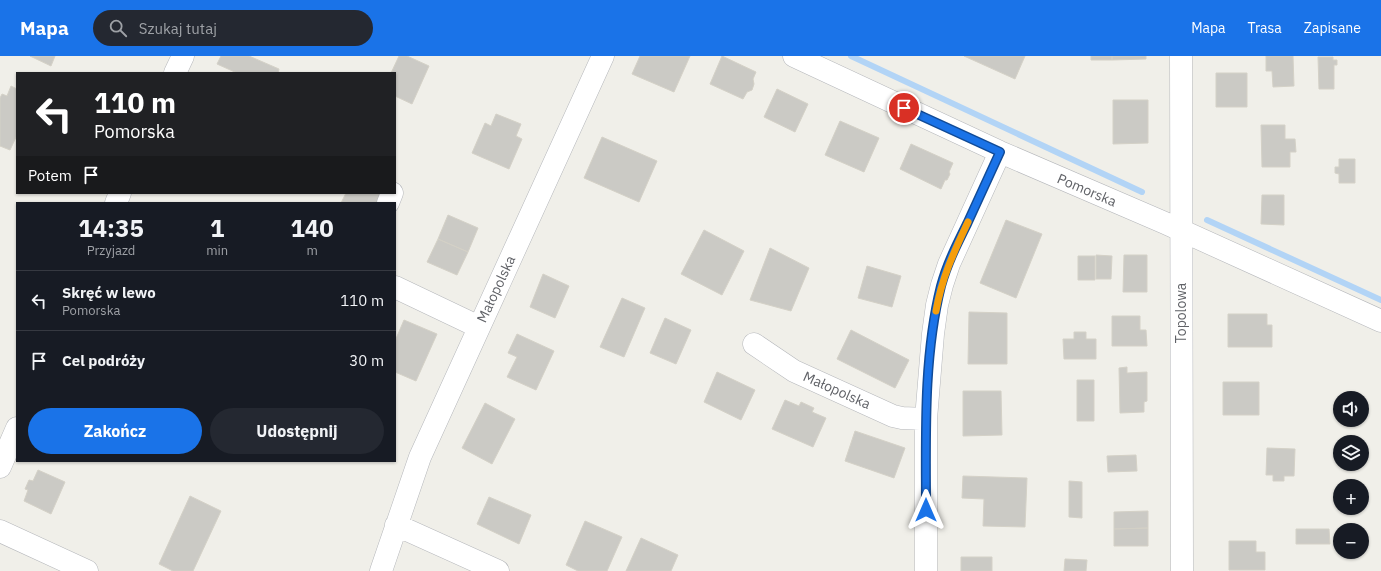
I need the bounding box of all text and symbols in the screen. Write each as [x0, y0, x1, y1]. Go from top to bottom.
search box [93, 10, 373, 46]
text: Mapa [20, 16, 69, 40]
icon: search [107, 17, 129, 39]
text: Szukaj tutaj [139, 19, 217, 38]
text: Mapa [1191, 19, 1226, 37]
text: Trasa [1248, 19, 1282, 37]
text: Zapisane [1304, 19, 1361, 37]
text: 110 m [94, 84, 176, 121]
icon: left [28, 88, 80, 140]
pin [887, 91, 921, 125]
icon: arrive [893, 97, 915, 119]
text: Pomorska [94, 120, 175, 143]
icon: arrive [80, 164, 102, 186]
text: Potem [28, 166, 72, 185]
street label: Pomorska [1055, 169, 1120, 211]
text: 14:35 [78, 212, 144, 244]
text: 1 [210, 212, 224, 244]
text: 140 [290, 212, 334, 244]
text: Przyjazd [87, 242, 135, 259]
text: min [206, 242, 228, 259]
text: m [306, 242, 318, 259]
street label: Małopolska [473, 252, 520, 325]
street label: Topolowa [1172, 282, 1190, 343]
text: Skręć w lewo [62, 283, 156, 302]
icon: left [28, 290, 50, 312]
text: 110 m [340, 291, 384, 310]
text: Pomorska [62, 302, 120, 319]
icon: arrive [28, 350, 50, 372]
text: Cel podróży [62, 351, 145, 370]
text: 30 m [349, 351, 384, 370]
street label: Małopolska [800, 367, 874, 413]
map controls [1333, 391, 1369, 559]
button: sound [1333, 391, 1369, 427]
button: Zakończ [28, 408, 202, 454]
button: Udostępnij [210, 408, 384, 454]
button: layers [1333, 435, 1369, 471]
button: + [1333, 479, 1369, 515]
position arrow [905, 489, 947, 531]
button: − [1333, 523, 1369, 559]

